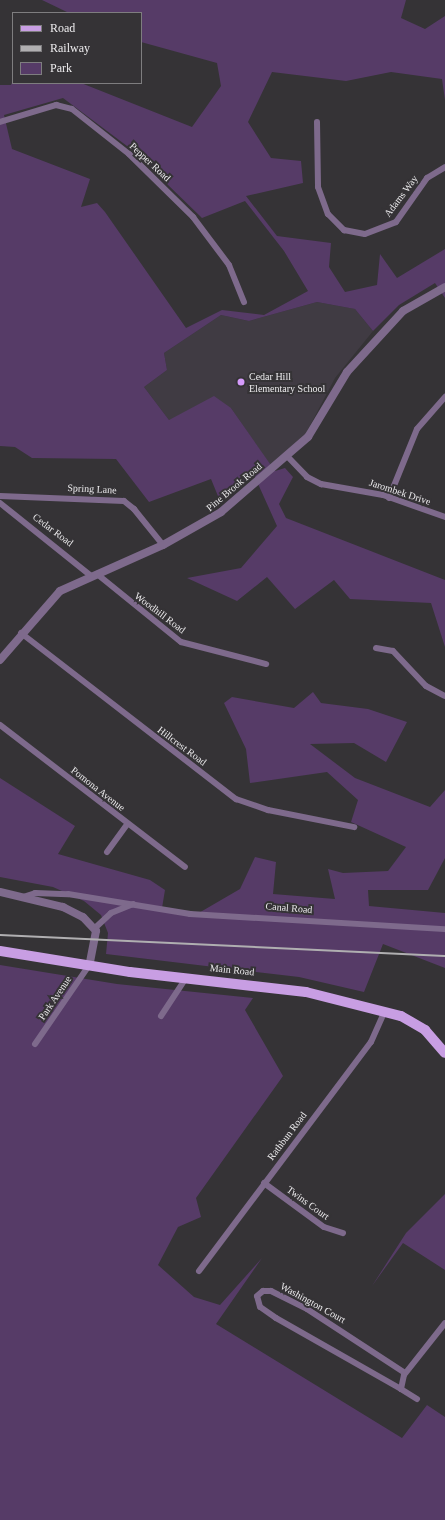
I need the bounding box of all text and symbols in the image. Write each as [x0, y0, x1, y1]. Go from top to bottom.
legend [12, 12, 142, 84]
text: Road [50, 21, 75, 35]
text: Railway [50, 41, 90, 55]
text: Park [50, 61, 72, 75]
street label: Pepper Road [127, 140, 173, 184]
street label: Adams Way [381, 173, 421, 219]
place label: Cedar Hill Elementary School [249, 370, 325, 394]
marker: Cedar Hill Elementary School [236, 377, 246, 387]
street label: Pine Brook Road [204, 460, 264, 514]
street label: Jarombek Drive [368, 476, 432, 508]
street label: Spring Lane [67, 482, 117, 496]
street label: Cedar Road [30, 511, 76, 549]
street label: Woodhill Road [132, 590, 188, 636]
street label: Hillcrest Road [155, 724, 209, 768]
street label: Pomona Avenue [68, 764, 128, 814]
street label: Canal Road [265, 900, 313, 916]
street label: Main Road [209, 962, 255, 978]
street label: Park Avenue [36, 973, 74, 1023]
street label: Rathbun Road [265, 1109, 309, 1163]
street label: Twins Court [284, 1184, 332, 1222]
street label: Washington Court [278, 1280, 348, 1326]

